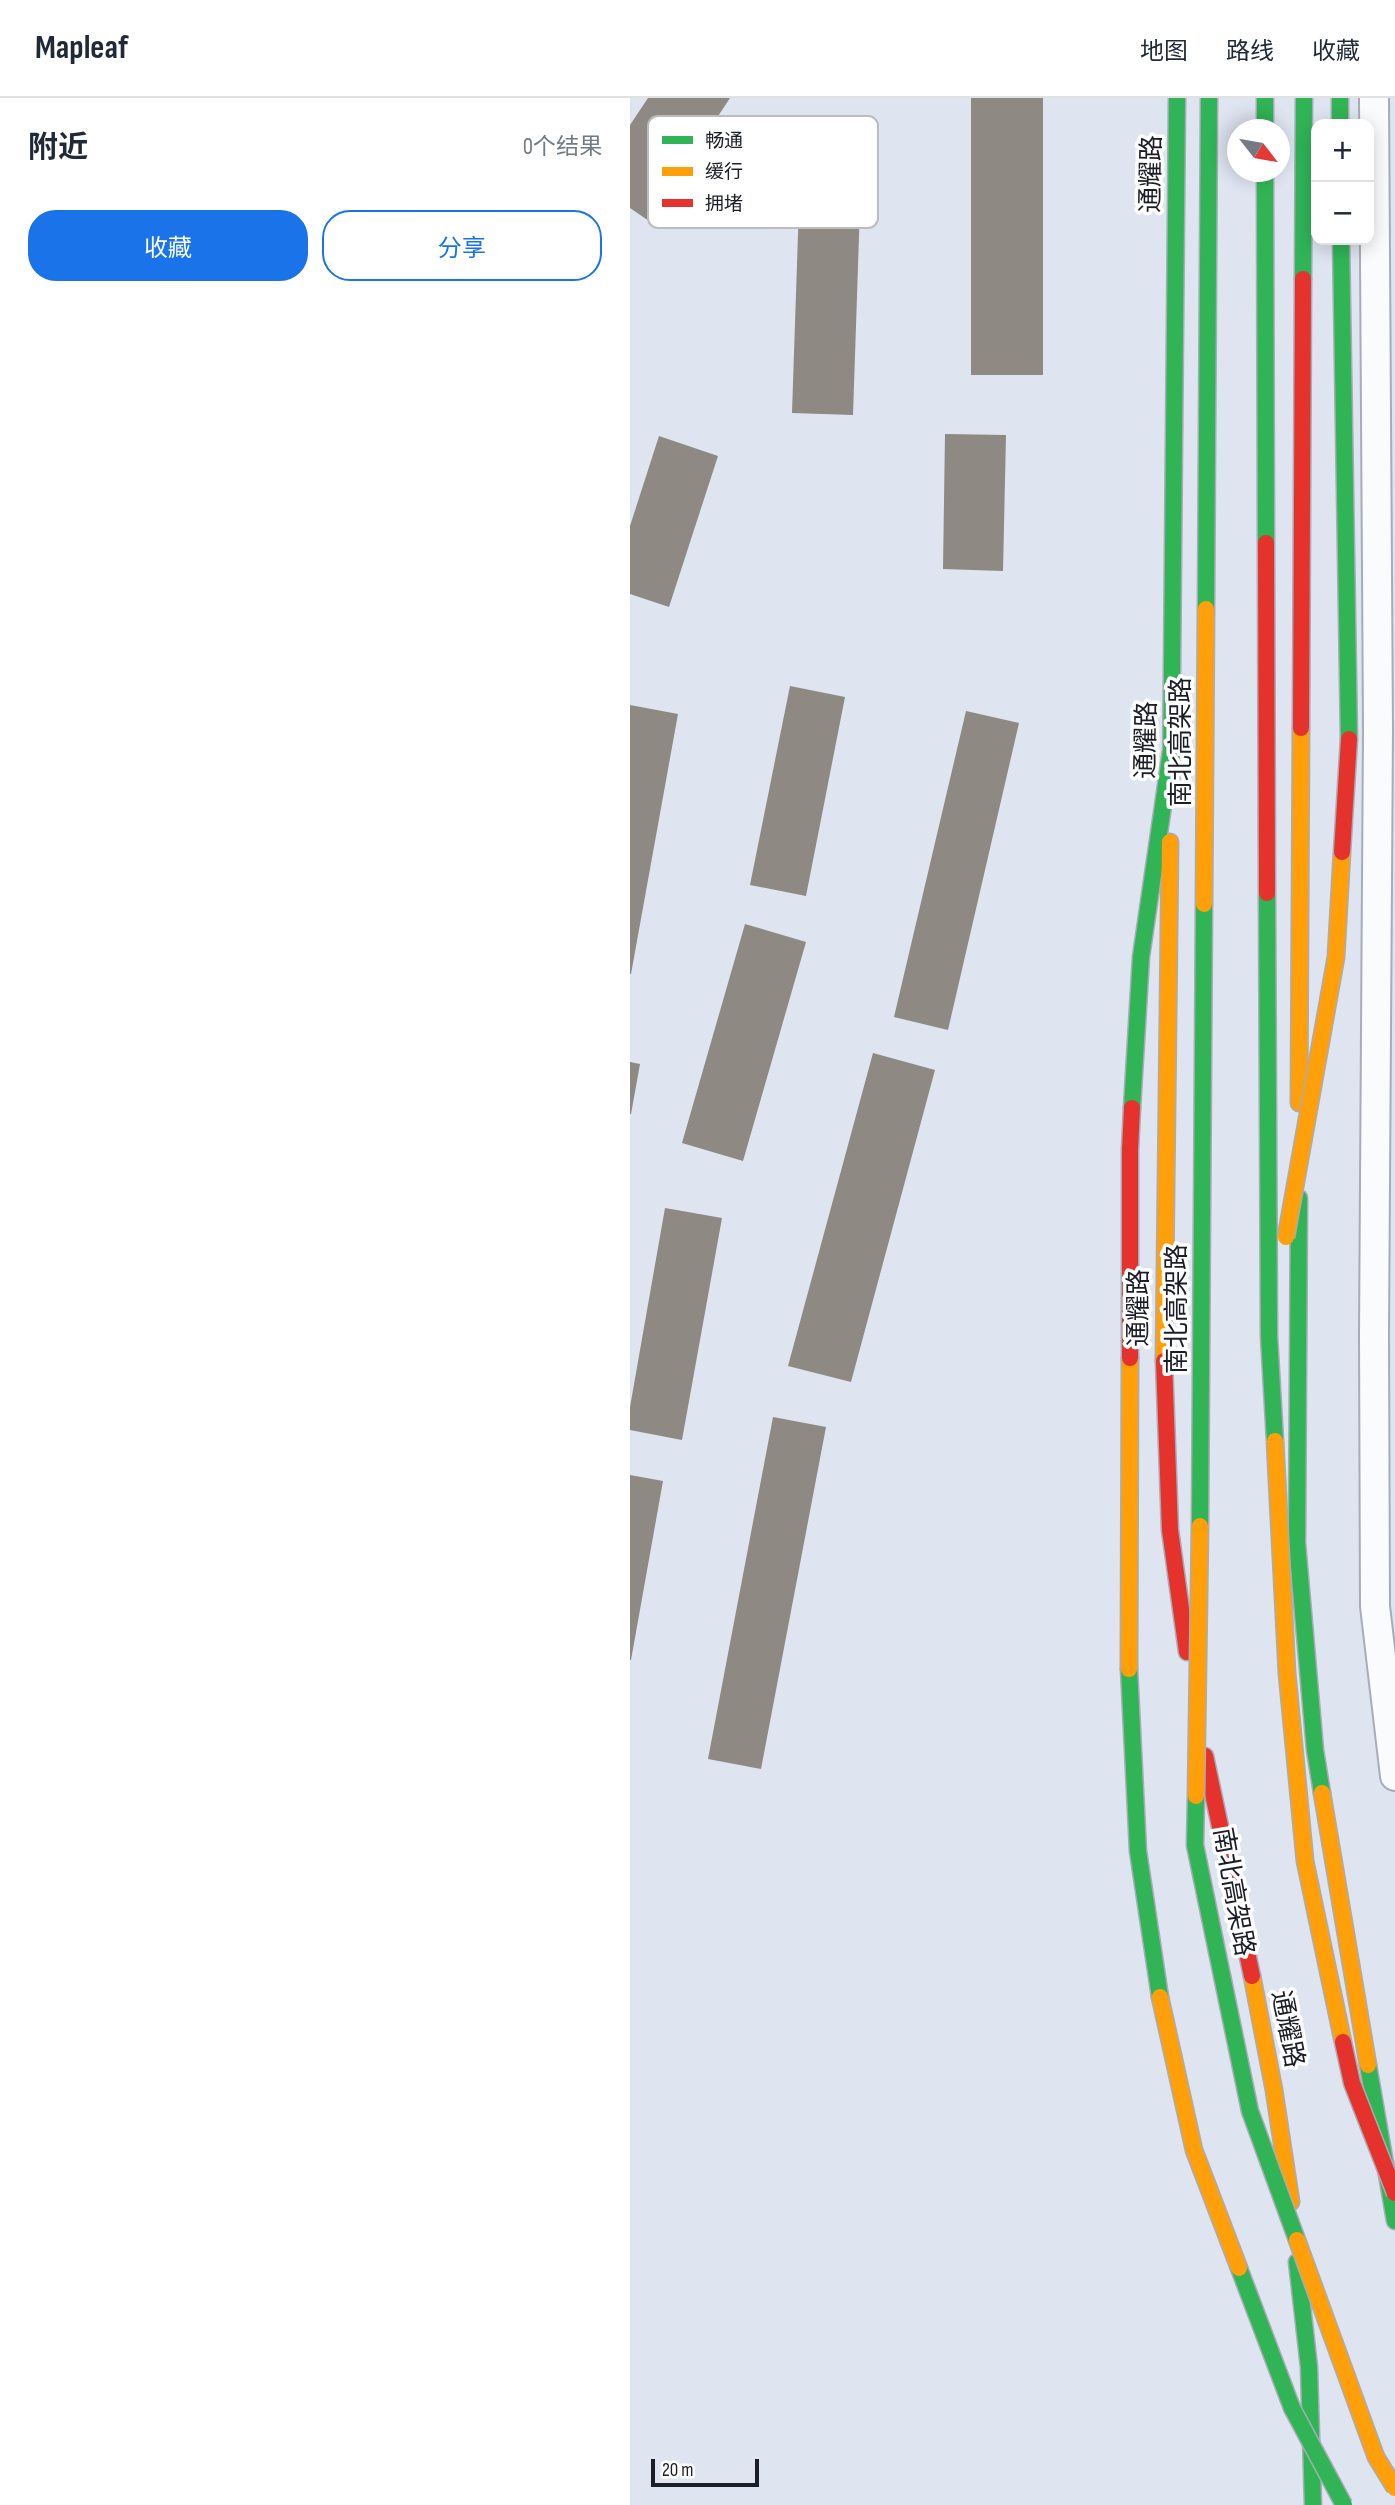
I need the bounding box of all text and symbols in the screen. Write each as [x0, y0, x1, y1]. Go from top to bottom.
text: Mapleaf [35, 28, 128, 68]
text: 地图 [1140, 37, 1188, 66]
text: 路线 [1226, 37, 1274, 66]
text: 收藏 [1312, 37, 1360, 66]
legend [648, 116, 878, 228]
north arrow [1227, 119, 1290, 182]
map controls [1311, 119, 1374, 245]
button: + [1311, 119, 1374, 182]
text: 附近 [28, 130, 88, 166]
text: 畅通 [705, 130, 743, 153]
text: 0个结果 [523, 133, 602, 161]
street label: 通耀路 [1136, 135, 1168, 213]
text: 缓行 [705, 161, 743, 184]
button: − [1311, 182, 1374, 245]
text: 拥堵 [705, 193, 743, 216]
button: 收藏 [28, 210, 308, 281]
button: 分享 [322, 210, 602, 281]
street label: 南北高架路 [1166, 677, 1197, 807]
street label: 通耀路 [1131, 701, 1163, 779]
street label: 南北高架路 [1162, 1244, 1193, 1374]
street label: 通耀路 [1124, 1269, 1155, 1347]
street label: 南北高架路 [1206, 1825, 1260, 1959]
street label: 通耀路 [1264, 1988, 1310, 2070]
scale bar [651, 2456, 760, 2488]
text: 20 m [662, 2459, 694, 2482]

